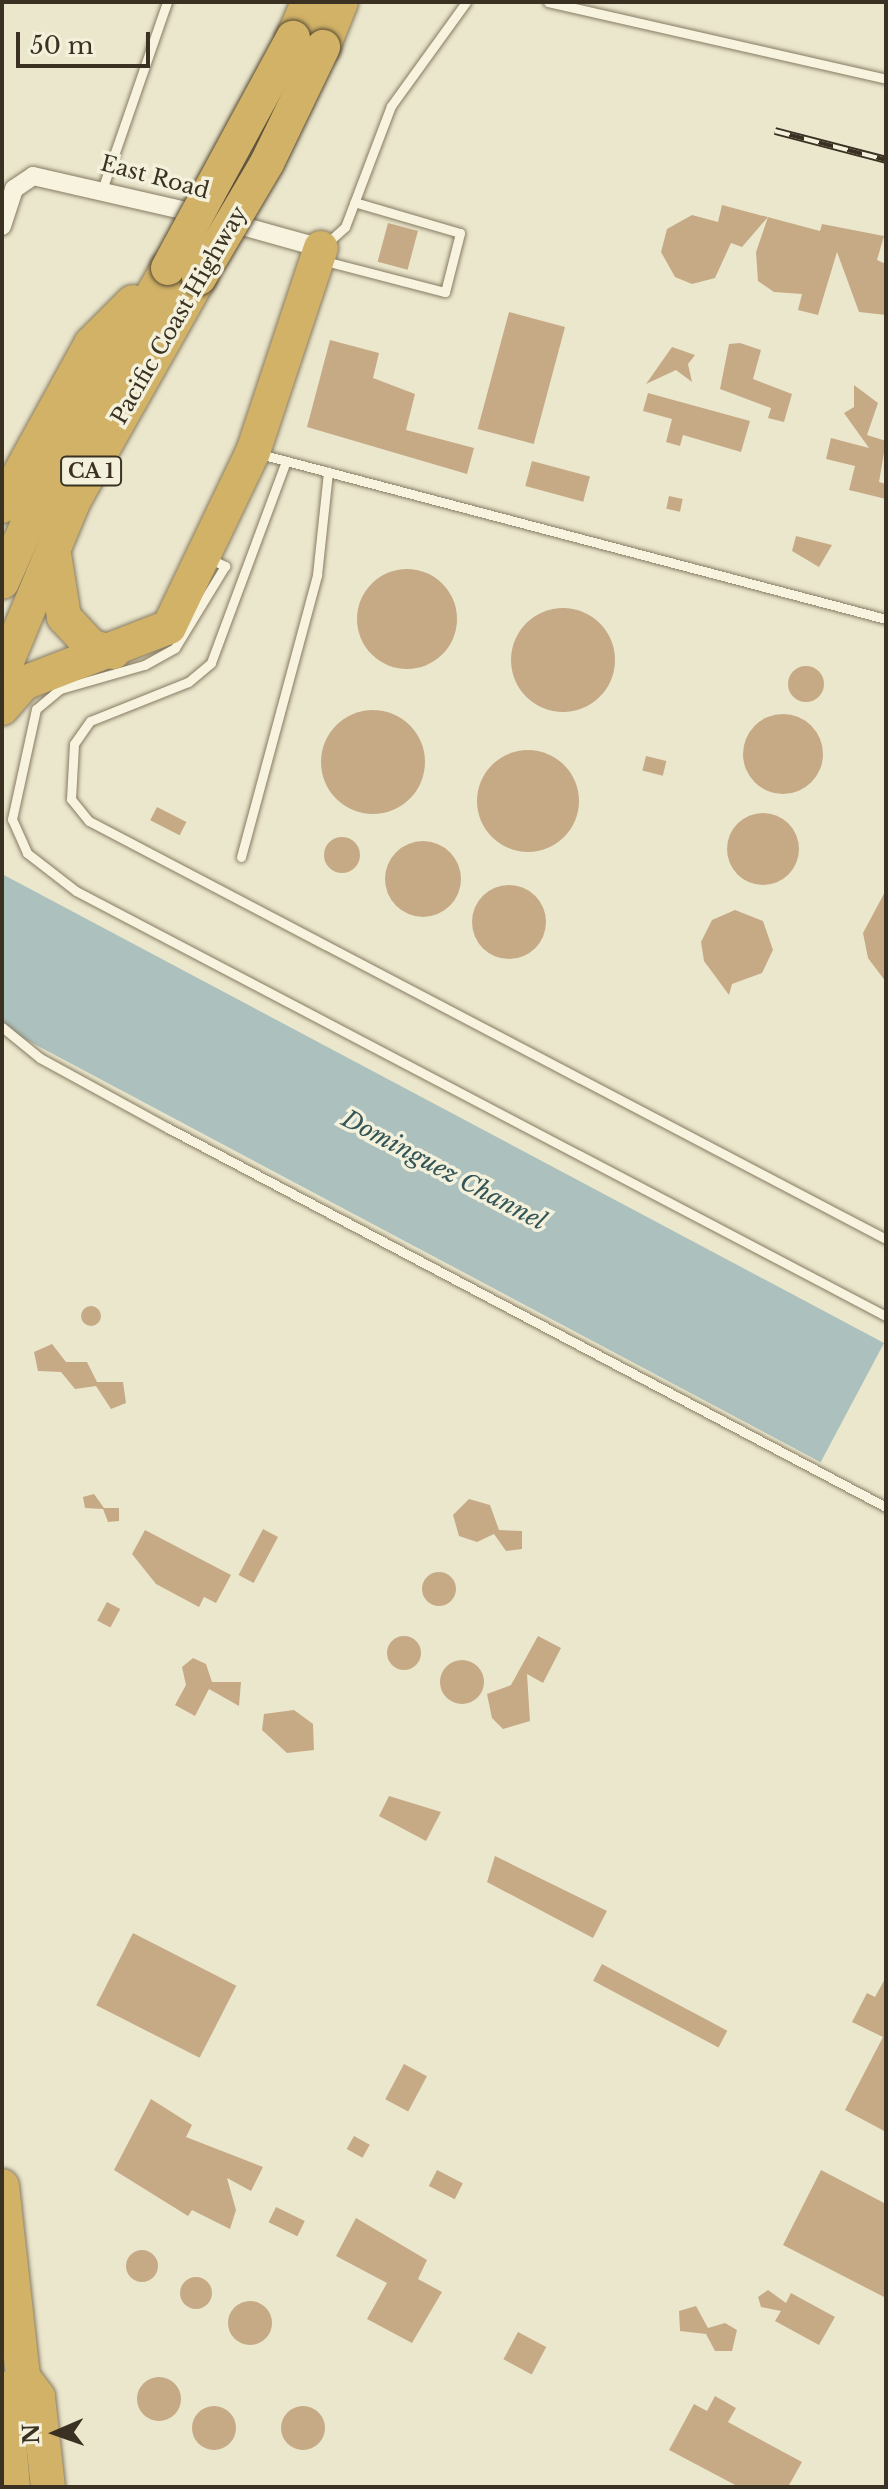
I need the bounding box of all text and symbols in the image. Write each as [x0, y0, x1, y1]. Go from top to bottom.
scale bar [20, 16, 154, 66]
text: 50 m [30, 31, 93, 60]
street label: East Road [98, 150, 212, 204]
street label: Pacific Coast Highway [106, 201, 252, 429]
road number: CA 1 [59, 455, 123, 487]
water label: Dominguez Channel [337, 1104, 551, 1236]
north arrow [16, 2393, 96, 2473]
text: N [18, 2423, 45, 2445]

